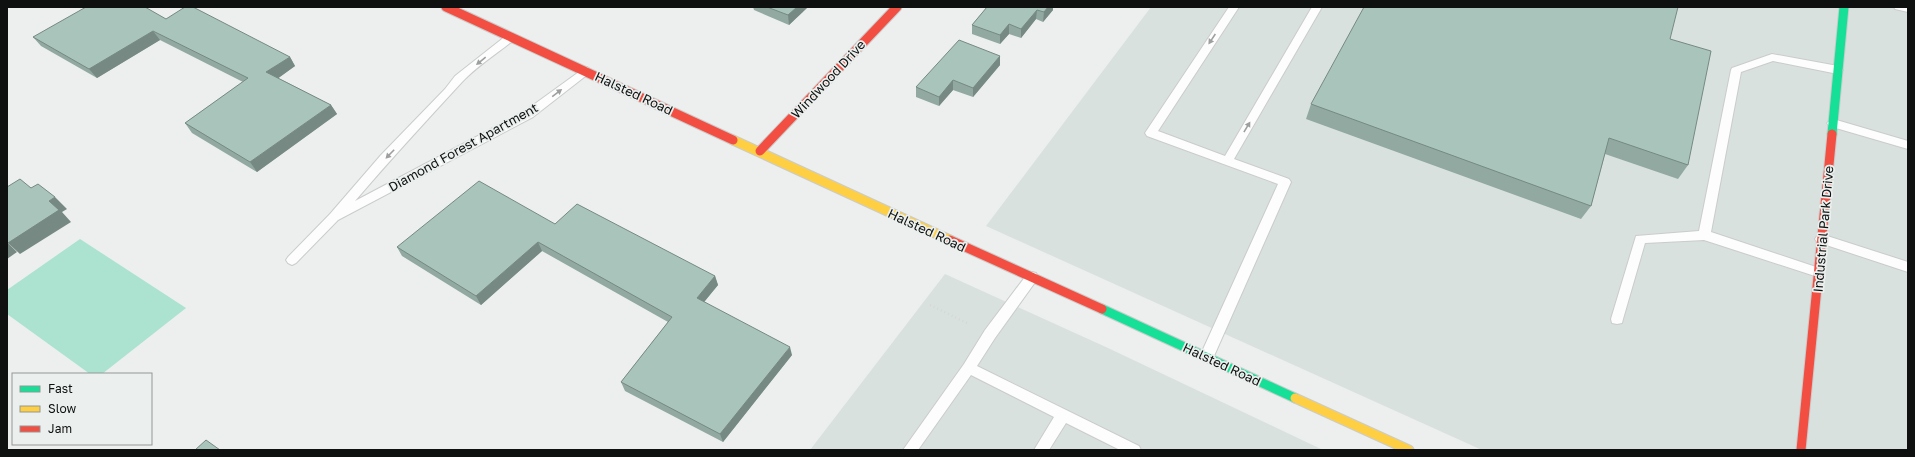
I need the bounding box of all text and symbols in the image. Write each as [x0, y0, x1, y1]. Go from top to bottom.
one-way arrow [1208, 34, 1216, 45]
street label: Windwood Drive [788, 36, 868, 122]
one-way arrow [475, 57, 486, 66]
street label: Halsted Road [592, 68, 676, 118]
one-way arrow [552, 89, 563, 97]
street label: Diamond Forest Apartment [385, 99, 541, 195]
one-way arrow [1243, 121, 1250, 133]
one-way arrow [385, 148, 394, 159]
street label: Industrial Park Drive [1809, 165, 1837, 293]
street label: Halsted Road [885, 205, 969, 255]
street label: Halsted Road [1180, 339, 1264, 389]
legend [12, 373, 152, 445]
text: Fast [48, 381, 73, 396]
text: Slow [48, 401, 76, 416]
text: Jam [48, 421, 72, 436]

